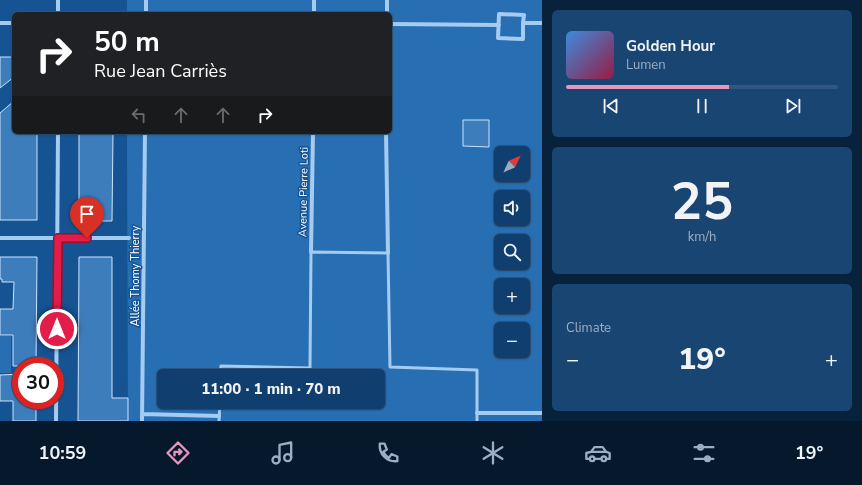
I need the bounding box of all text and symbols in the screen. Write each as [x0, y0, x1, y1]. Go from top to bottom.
text: 50 m [94, 23, 160, 61]
icon: right [28, 28, 80, 80]
text: Golden Hour [626, 36, 715, 56]
text: Lumen [626, 56, 666, 74]
text: Rue Jean Carriès [94, 59, 227, 83]
icon: previous [600, 95, 622, 117]
icon: pause [691, 95, 713, 117]
icon: next [782, 95, 804, 117]
icon: left [128, 104, 150, 126]
icon: ahead [170, 104, 192, 126]
icon: ahead [212, 104, 234, 126]
icon: right [254, 104, 276, 126]
north arrow [494, 146, 530, 182]
map controls [494, 146, 530, 358]
street label: Avenue Pierre Loti [295, 147, 312, 237]
text: 25 [671, 166, 733, 237]
button: sound [494, 190, 530, 226]
pin [70, 197, 104, 238]
icon: arrive [76, 203, 98, 225]
street label: Allée Thomy Thierry [128, 225, 143, 326]
text: km/h [688, 228, 716, 246]
button: search [494, 234, 530, 270]
button: + [494, 278, 530, 314]
position arrow [36, 308, 78, 350]
text: Climate [566, 319, 611, 337]
button: − [494, 322, 530, 358]
text: 19° [678, 339, 726, 380]
text: − [566, 345, 579, 375]
text: + [825, 345, 838, 375]
speed limit sign: 30 [12, 357, 64, 409]
text: 11:00 · 1 min · 70 m [201, 379, 341, 399]
icon: directions [164, 439, 192, 467]
icon: music [269, 439, 297, 467]
icon: phone [374, 439, 402, 467]
icon: climate [479, 439, 507, 467]
icon: car [584, 439, 612, 467]
icon: filters [690, 439, 718, 467]
text: 10:59 [39, 441, 86, 465]
text: 19° [795, 441, 823, 465]

